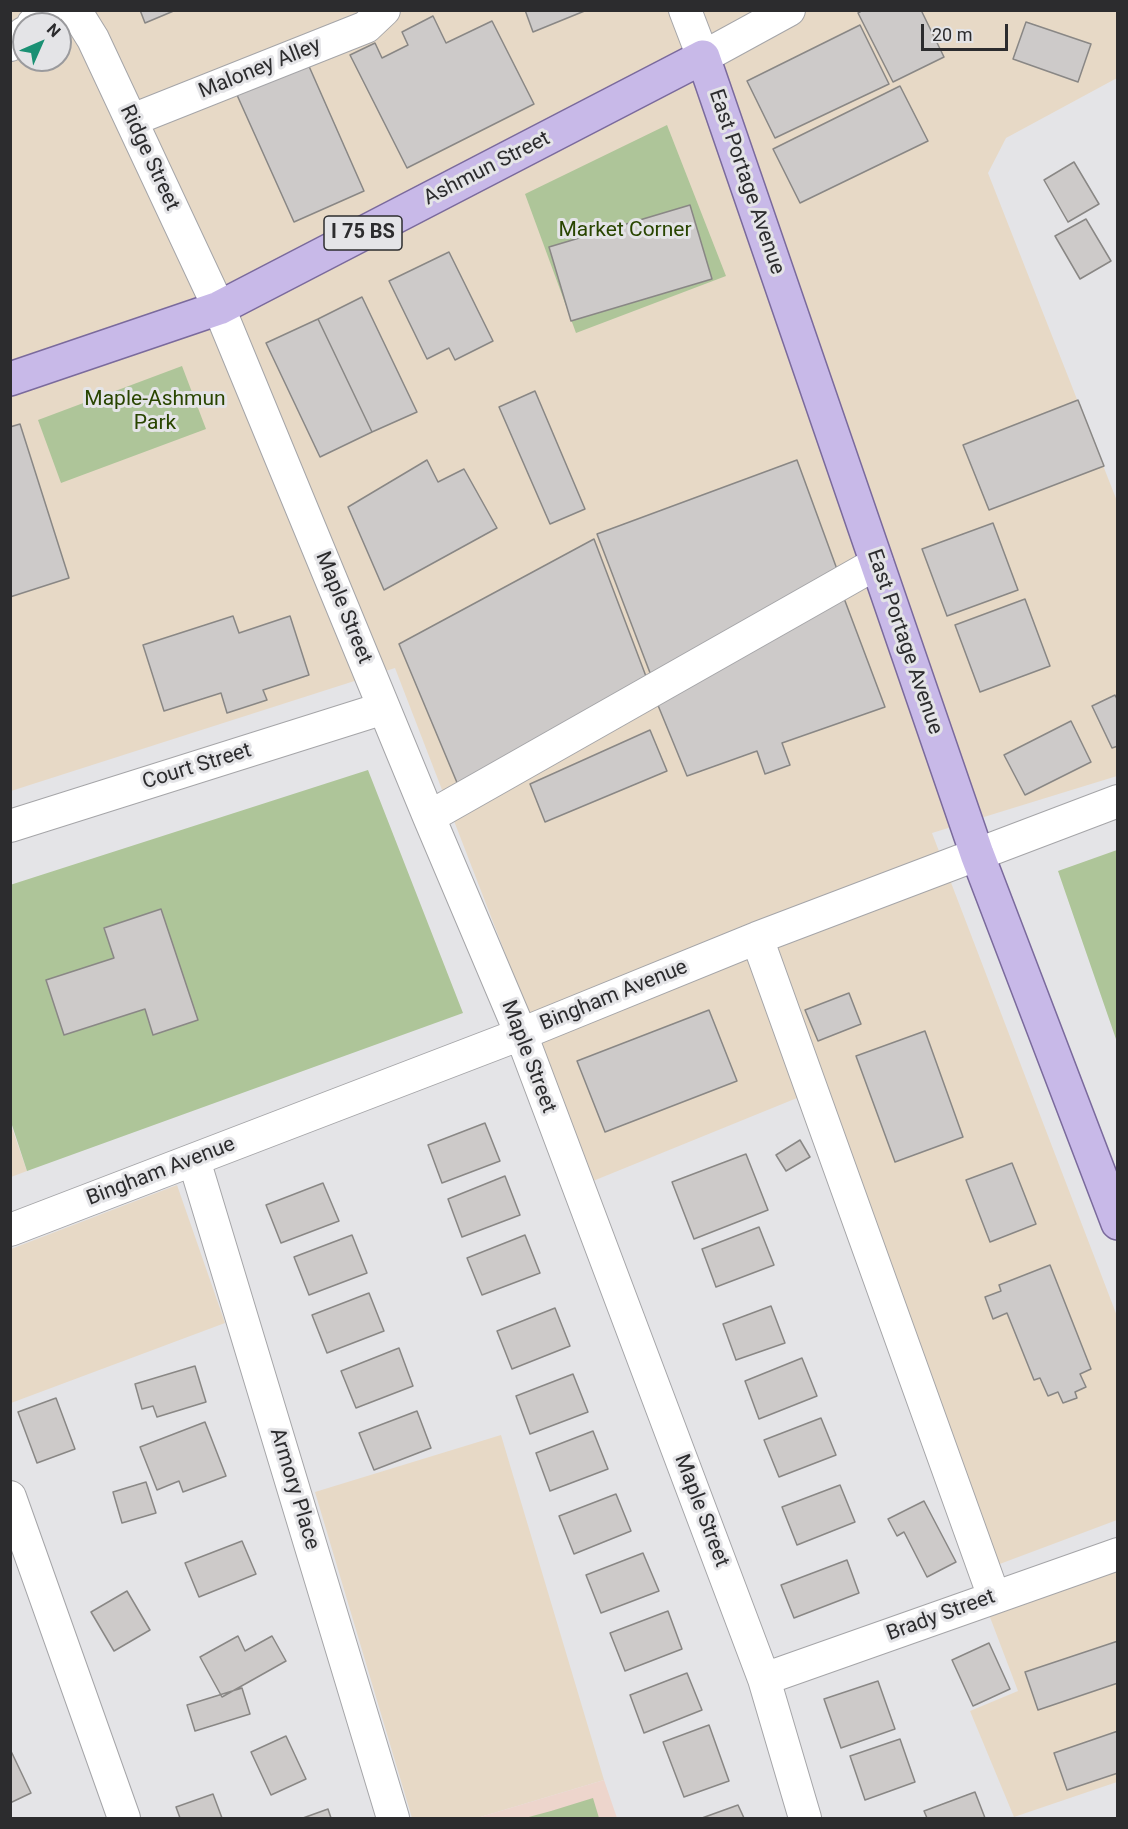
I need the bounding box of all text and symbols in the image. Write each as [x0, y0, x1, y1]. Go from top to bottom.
north arrow [12, 12, 72, 72]
scale bar [924, 12, 1011, 50]
text: N [43, 20, 64, 41]
text: 20 m [932, 24, 972, 45]
street label: Maloney Alley [195, 33, 325, 105]
street label: East Portage Avenue [702, 86, 790, 278]
street label: Ridge Street [114, 101, 184, 215]
street label: Ashmun Street [420, 126, 554, 212]
road number: I 75 BS [324, 216, 402, 250]
park label: Market Corner [558, 218, 692, 244]
park label: Maple-Ashmun Park [84, 387, 226, 437]
street label: East Portage Avenue [860, 546, 948, 738]
street label: Maple Street [309, 548, 377, 668]
street label: Court Street [140, 739, 254, 795]
street label: Bingham Avenue [537, 955, 691, 1037]
street label: Maple Street [495, 997, 561, 1117]
street label: Bingham Avenue [83, 1132, 239, 1212]
street label: Armory Place [264, 1425, 324, 1553]
street label: Maple Street [668, 1451, 734, 1571]
street label: Brady Street [883, 1585, 999, 1647]

